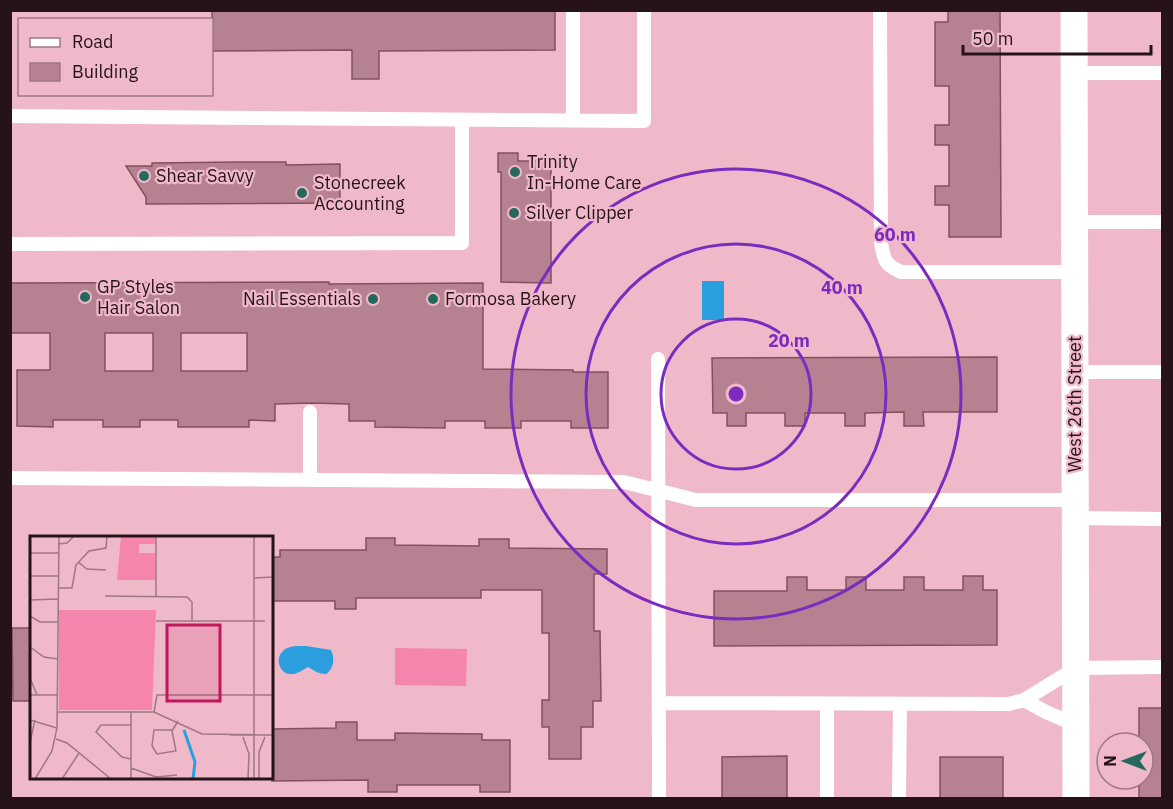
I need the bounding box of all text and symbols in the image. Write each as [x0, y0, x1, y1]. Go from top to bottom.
legend [18, 18, 213, 96]
scale bar [963, 18, 1150, 56]
text: 50 m [972, 27, 1014, 50]
text: Road [72, 30, 113, 53]
text: Building [72, 60, 139, 83]
place label: Trinity In-Home Care [527, 150, 642, 194]
place label: Shear Savvy [156, 164, 254, 187]
marker: Trinity In-Home Care [508, 165, 522, 179]
marker: Shear Savvy [137, 169, 151, 183]
place label: Stonecreek Accounting [314, 171, 406, 215]
marker: Stonecreek Accounting [295, 186, 309, 200]
place label: Silver Clipper [526, 201, 633, 224]
marker: Silver Clipper [507, 206, 521, 220]
text: 60 m [874, 223, 916, 246]
place label: GP Styles Hair Salon [97, 275, 180, 319]
text: 40 m [821, 276, 863, 299]
place label: Nail Essentials [243, 287, 361, 310]
place label: Formosa Bakery [445, 287, 576, 310]
marker: GP Styles Hair Salon [78, 290, 92, 304]
marker: Nail Essentials [366, 292, 380, 306]
marker: Formosa Bakery [426, 292, 440, 306]
text: 20 m [768, 329, 810, 352]
street label: West 26th Street [1063, 336, 1086, 472]
centre of rings [726, 384, 746, 404]
inset map [30, 536, 273, 779]
north arrow [1095, 731, 1155, 791]
text: N [1100, 755, 1120, 767]

